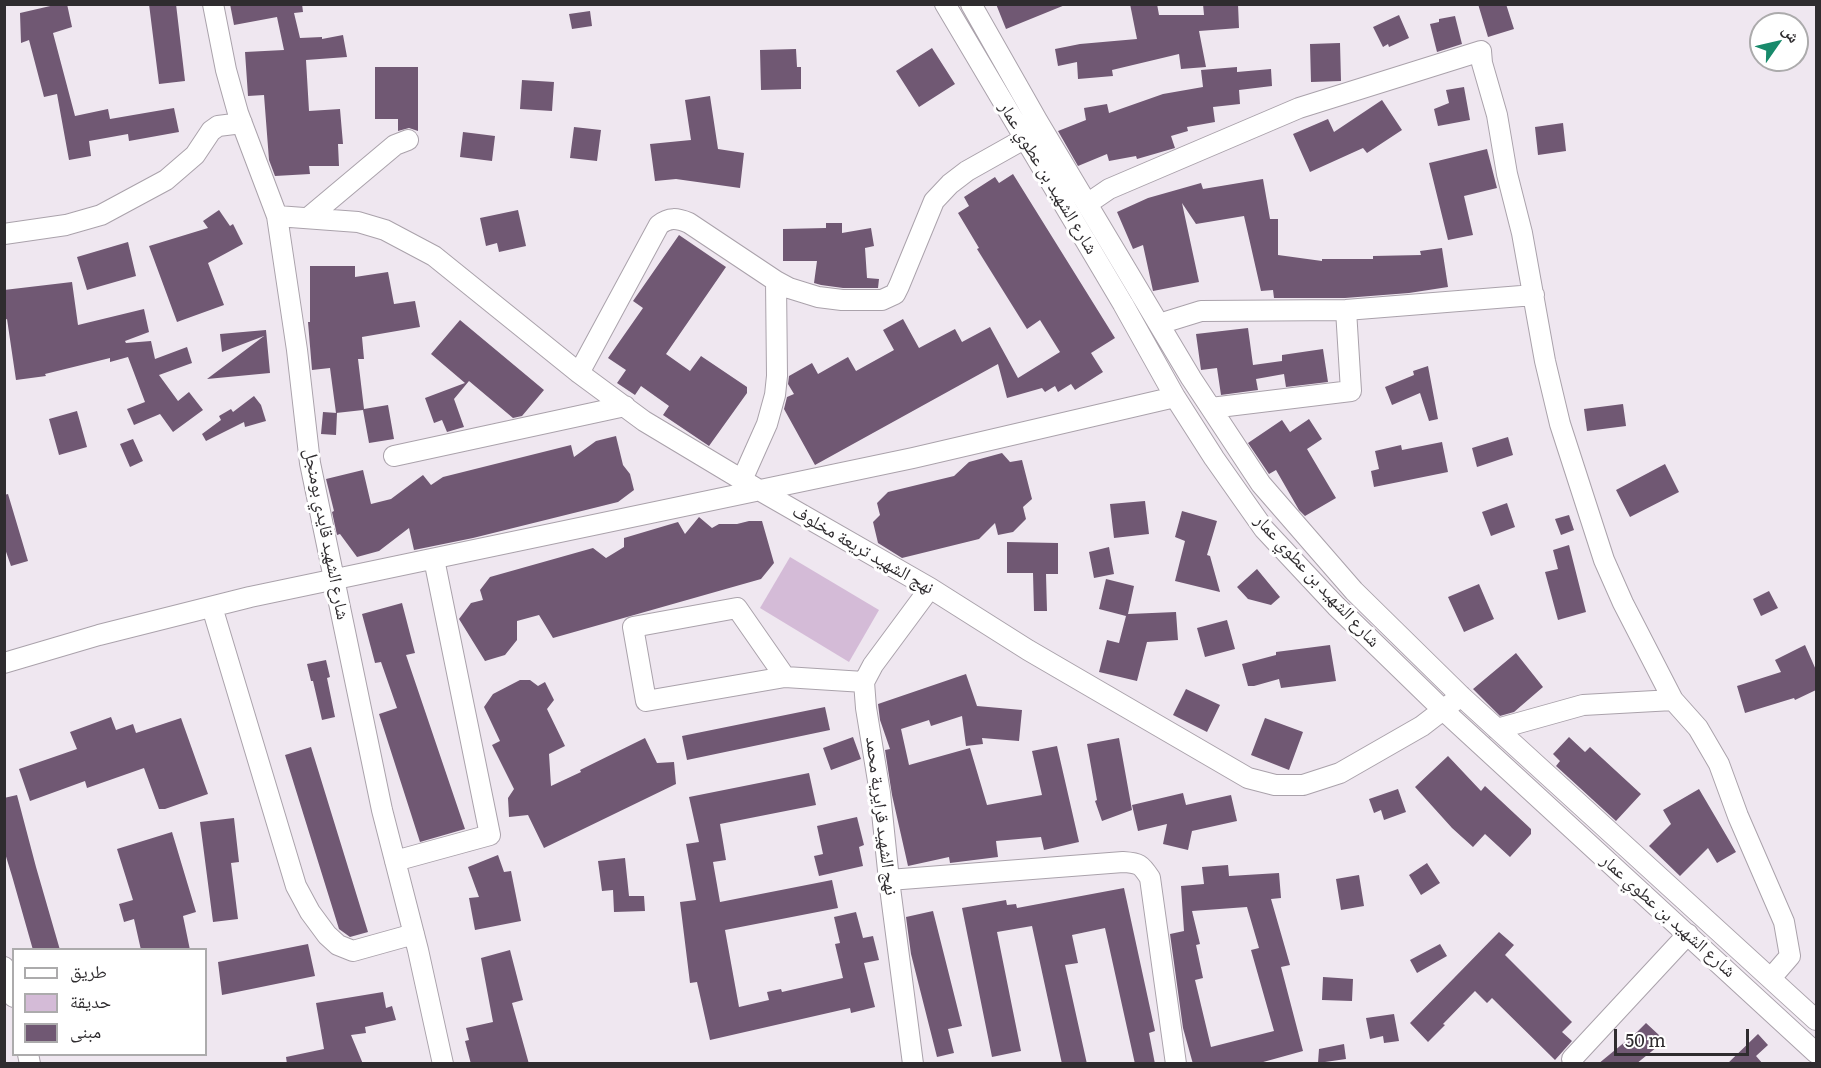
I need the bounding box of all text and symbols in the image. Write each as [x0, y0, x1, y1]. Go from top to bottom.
north arrow [1749, 12, 1809, 72]
text: ش [1778, 19, 1807, 47]
street label: شارع الشهيد بن عطوي عمار [994, 98, 1102, 258]
street label: شارع الشهيد قايدي بومنجل [299, 446, 353, 622]
street label: نهج الشهيد تريعة مخلوف [788, 501, 938, 599]
street label: شارع الشهيد بن عطوي عمار [1250, 510, 1384, 652]
street label: نهج الشهيد قرايرية محمد [861, 736, 901, 896]
street label: شارع الشهيد بن عطوي عمار [1596, 850, 1740, 982]
legend [12, 948, 207, 1056]
text: طريق [70, 957, 107, 984]
text: حديقة [70, 987, 111, 1014]
text: مبنى [70, 1017, 101, 1044]
scale bar [1617, 1017, 1752, 1055]
text: 50 m [1625, 1026, 1666, 1053]

